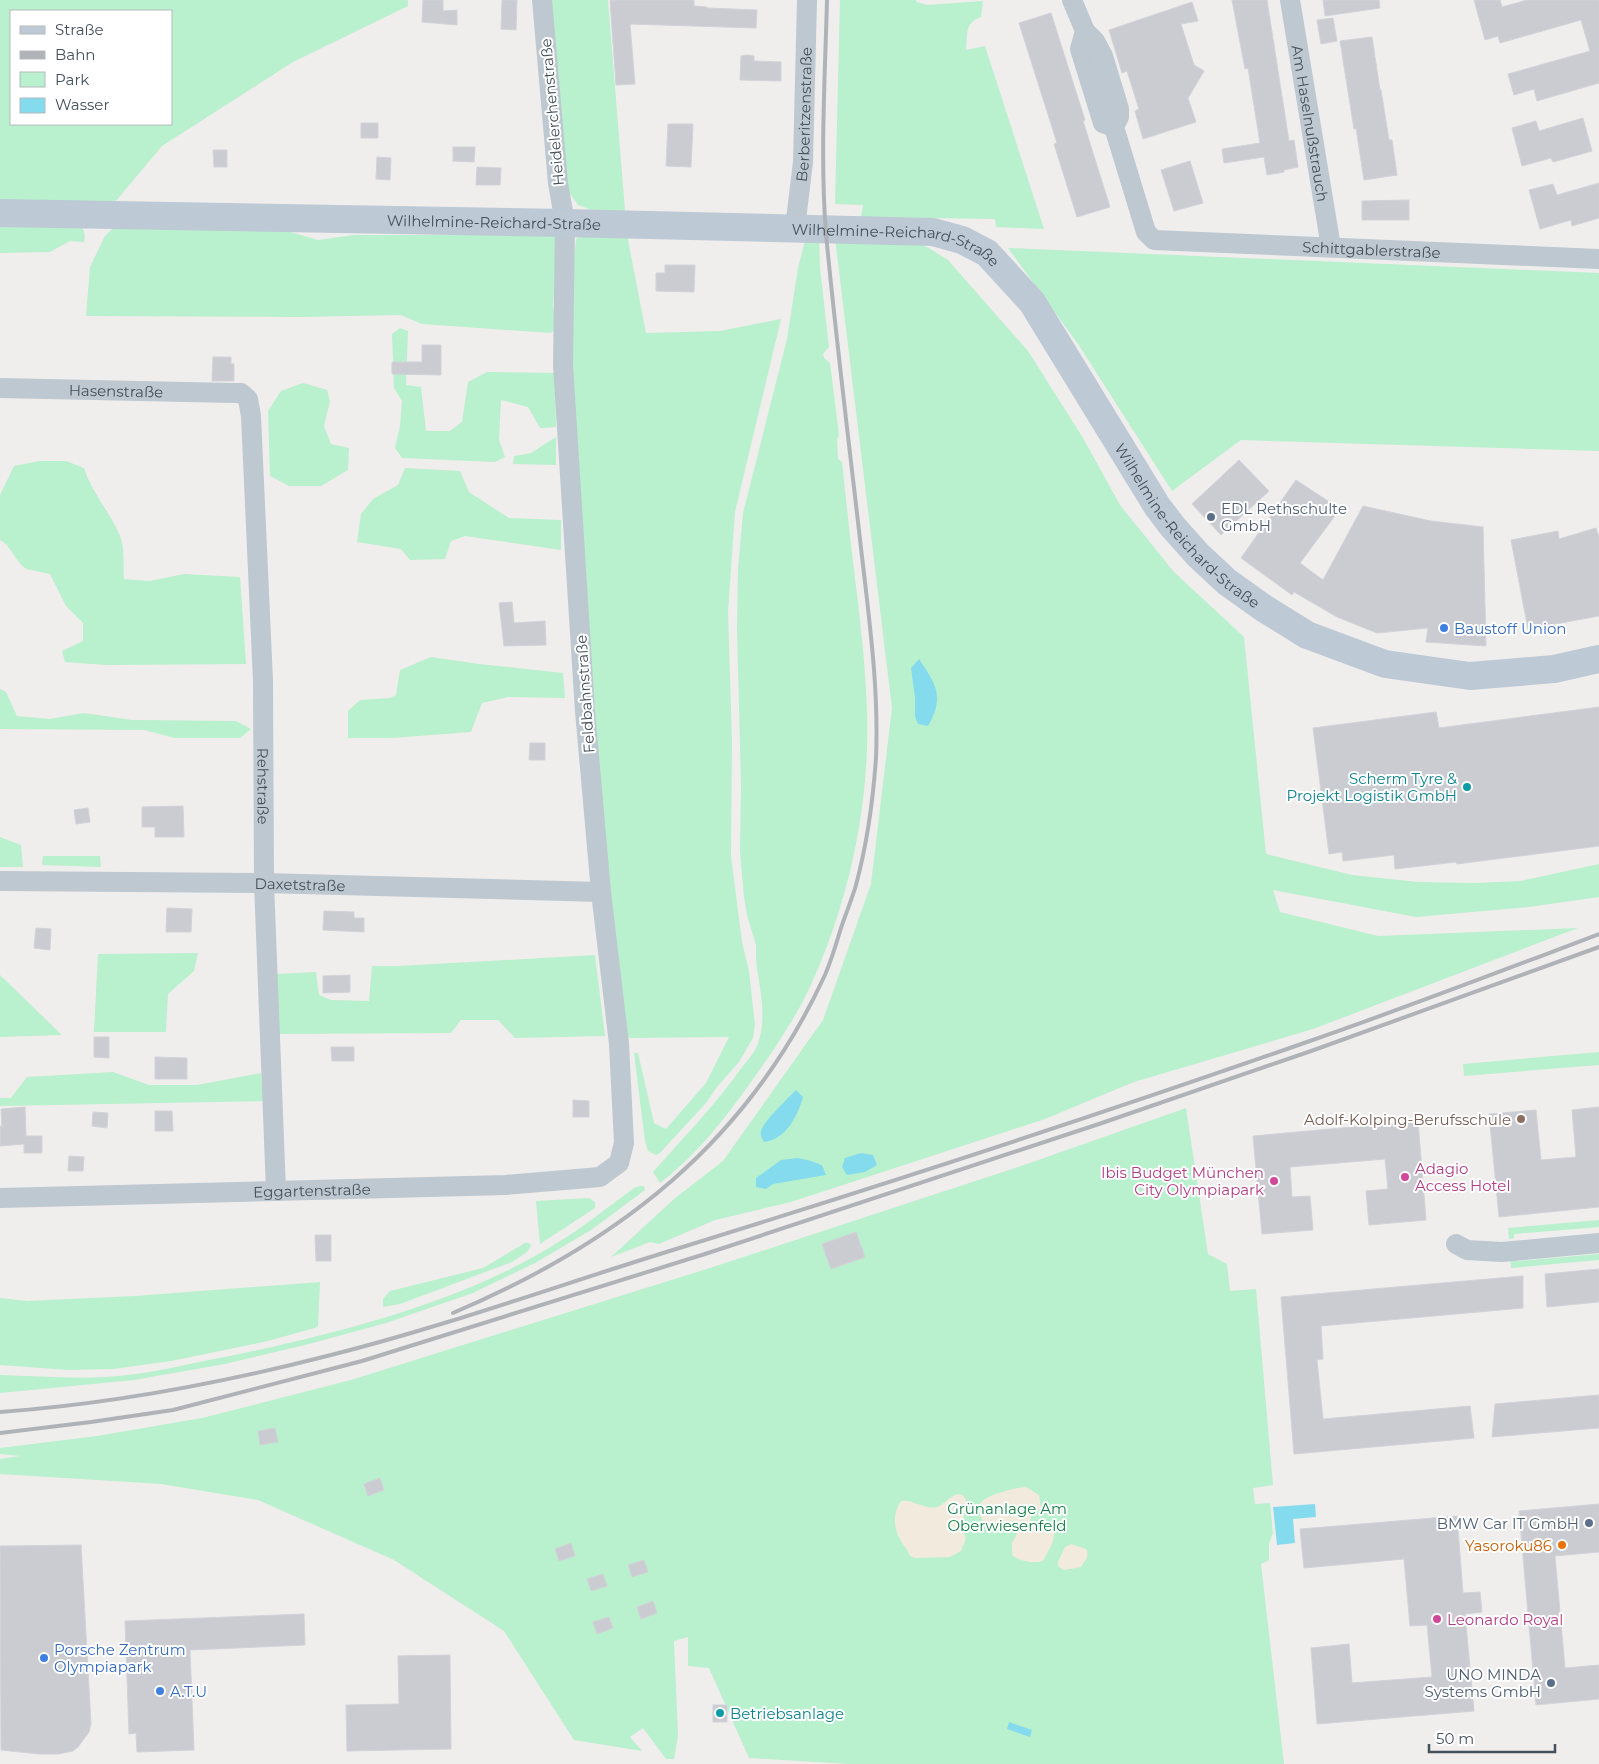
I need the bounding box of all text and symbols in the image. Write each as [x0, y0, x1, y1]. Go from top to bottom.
legend [10, 10, 172, 125]
text: Straße [55, 20, 104, 39]
street label: Heidelerchenstraße [536, 38, 568, 186]
street label: Am Haselnußstrauch [1288, 43, 1333, 203]
text: Bahn [55, 45, 95, 64]
street label: Berberitzenstraße [791, 47, 815, 183]
text: Park [55, 70, 89, 89]
text: Wasser [55, 95, 109, 114]
street label: Wilhelmine-Reichard-Straße [387, 210, 601, 233]
street label: Wilhelmine-Reichard-Straße [791, 219, 1004, 270]
street label: Schittgablerstraße [1302, 237, 1441, 262]
street label: Hasenstraße [69, 380, 163, 401]
street label: Wilhelmine-Reichard-Straße [1111, 439, 1264, 612]
place label: EDL Rethschulte GmbH [1221, 499, 1347, 535]
marker: EDL Rethschulte GmbH [1205, 511, 1217, 523]
place label: Baustoff Union [1454, 619, 1567, 638]
marker: Baustoff Union [1438, 622, 1450, 634]
street label: Feldbahnstraße [571, 634, 599, 754]
street label: Rehstraße [254, 748, 273, 825]
place label: Scherm Tyre & Projekt Logistik GmbH [1287, 769, 1457, 805]
marker: Scherm Tyre & Projekt Logistik GmbH [1461, 781, 1473, 793]
street label: Daxetstraße [254, 873, 346, 895]
place label: Adolf-Kolping-Berufsschule [1304, 1110, 1511, 1129]
marker: Adolf-Kolping-Berufsschule [1515, 1113, 1527, 1125]
place label: Adagio Access Hotel [1415, 1159, 1510, 1195]
place label: Ibis Budget München City Olympiapark [1101, 1163, 1264, 1199]
marker: Adagio Access Hotel [1399, 1171, 1411, 1183]
marker: Ibis Budget München City Olympiapark [1268, 1175, 1280, 1187]
street label: Eggartenstraße [253, 1179, 371, 1201]
park label: Grünanlage Am Oberwiesenfeld [947, 1499, 1067, 1535]
place label: BMW Car IT GmbH [1437, 1514, 1579, 1533]
marker: BMW Car IT GmbH [1583, 1517, 1595, 1529]
place label: Yasoroku86 [1465, 1536, 1552, 1555]
marker: Yasoroku86 [1556, 1539, 1568, 1551]
place label: Leonardo Royal [1447, 1610, 1563, 1629]
marker: Leonardo Royal [1431, 1613, 1443, 1625]
place label: Porsche Zentrum Olympiapark [54, 1640, 186, 1676]
marker: Porsche Zentrum Olympiapark [38, 1652, 50, 1664]
place label: UNO MINDA Systems GmbH [1425, 1665, 1541, 1701]
marker: UNO MINDA Systems GmbH [1545, 1677, 1557, 1689]
place label: A.T.U [170, 1682, 207, 1701]
marker: A.T.U [154, 1685, 166, 1697]
place label: Betriebsanlage [730, 1704, 844, 1723]
marker: Betriebsanlage [714, 1707, 726, 1719]
scale bar [1429, 1722, 1555, 1754]
text: 50 m [1436, 1729, 1474, 1748]

